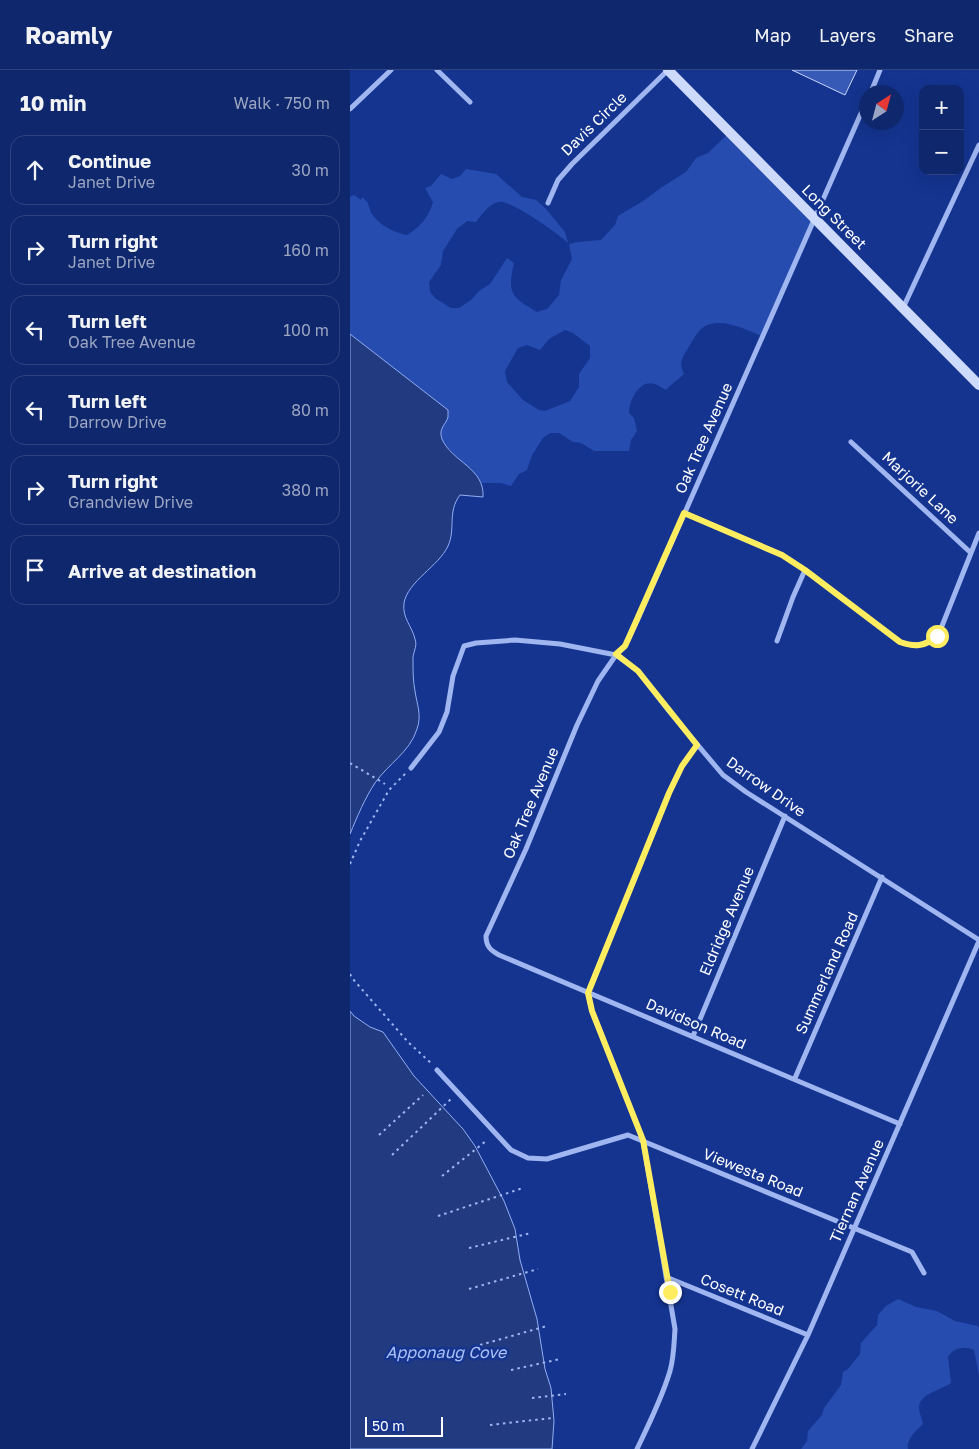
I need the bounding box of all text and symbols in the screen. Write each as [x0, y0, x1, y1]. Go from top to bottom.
text: Roamly [25, 20, 113, 49]
text: Map [754, 24, 791, 46]
text: Layers [819, 24, 876, 46]
text: Share [904, 24, 954, 46]
north arrow [859, 85, 904, 130]
map controls [919, 85, 964, 175]
button: + [919, 85, 964, 130]
street label: Davis Circle [557, 87, 630, 159]
text: 10 min [20, 90, 87, 116]
text: Walk · 750 m [233, 93, 330, 113]
button: − [919, 130, 964, 175]
text: Continue [68, 149, 151, 172]
icon: ahead [21, 156, 49, 184]
text: 30 m [292, 160, 329, 180]
text: Janet Drive [68, 172, 155, 192]
street label: Long Street [799, 180, 871, 252]
text: Turn right [68, 229, 158, 252]
icon: right [21, 236, 49, 264]
text: 160 m [283, 240, 329, 260]
text: Janet Drive [68, 252, 155, 272]
text: Turn left [68, 309, 147, 332]
icon: left [21, 316, 49, 344]
text: 100 m [283, 320, 329, 340]
text: Oak Tree Avenue [68, 332, 196, 352]
street label: Oak Tree Avenue [671, 379, 736, 496]
text: Turn left [68, 389, 147, 412]
icon: left [21, 396, 49, 424]
text: 80 m [291, 400, 329, 420]
text: Darrow Drive [68, 412, 167, 432]
street label: Marjorie Lane [879, 447, 963, 527]
text: Turn right [68, 469, 158, 492]
icon: right [21, 476, 49, 504]
text: 380 m [282, 480, 329, 500]
text: Grandview Drive [68, 492, 193, 512]
icon: arrive [21, 556, 49, 584]
text: Arrive at destination [68, 559, 256, 582]
route start [926, 625, 949, 648]
street label: Oak Tree Avenue [498, 744, 562, 861]
street label: Darrow Drive [724, 752, 810, 820]
street label: Eldridge Avenue [695, 863, 757, 978]
street label: Summerland Road [791, 909, 861, 1037]
street label: Davidson Road [644, 994, 749, 1052]
street label: Tiernan Avenue [825, 1136, 887, 1245]
street label: Viewesta Road [701, 1144, 806, 1200]
street label: Cosett Road [698, 1269, 787, 1319]
route end [659, 1281, 682, 1304]
water label: Apponaug Cove [386, 1342, 508, 1362]
scale bar [365, 1414, 442, 1437]
text: 50 m [372, 1417, 405, 1434]

